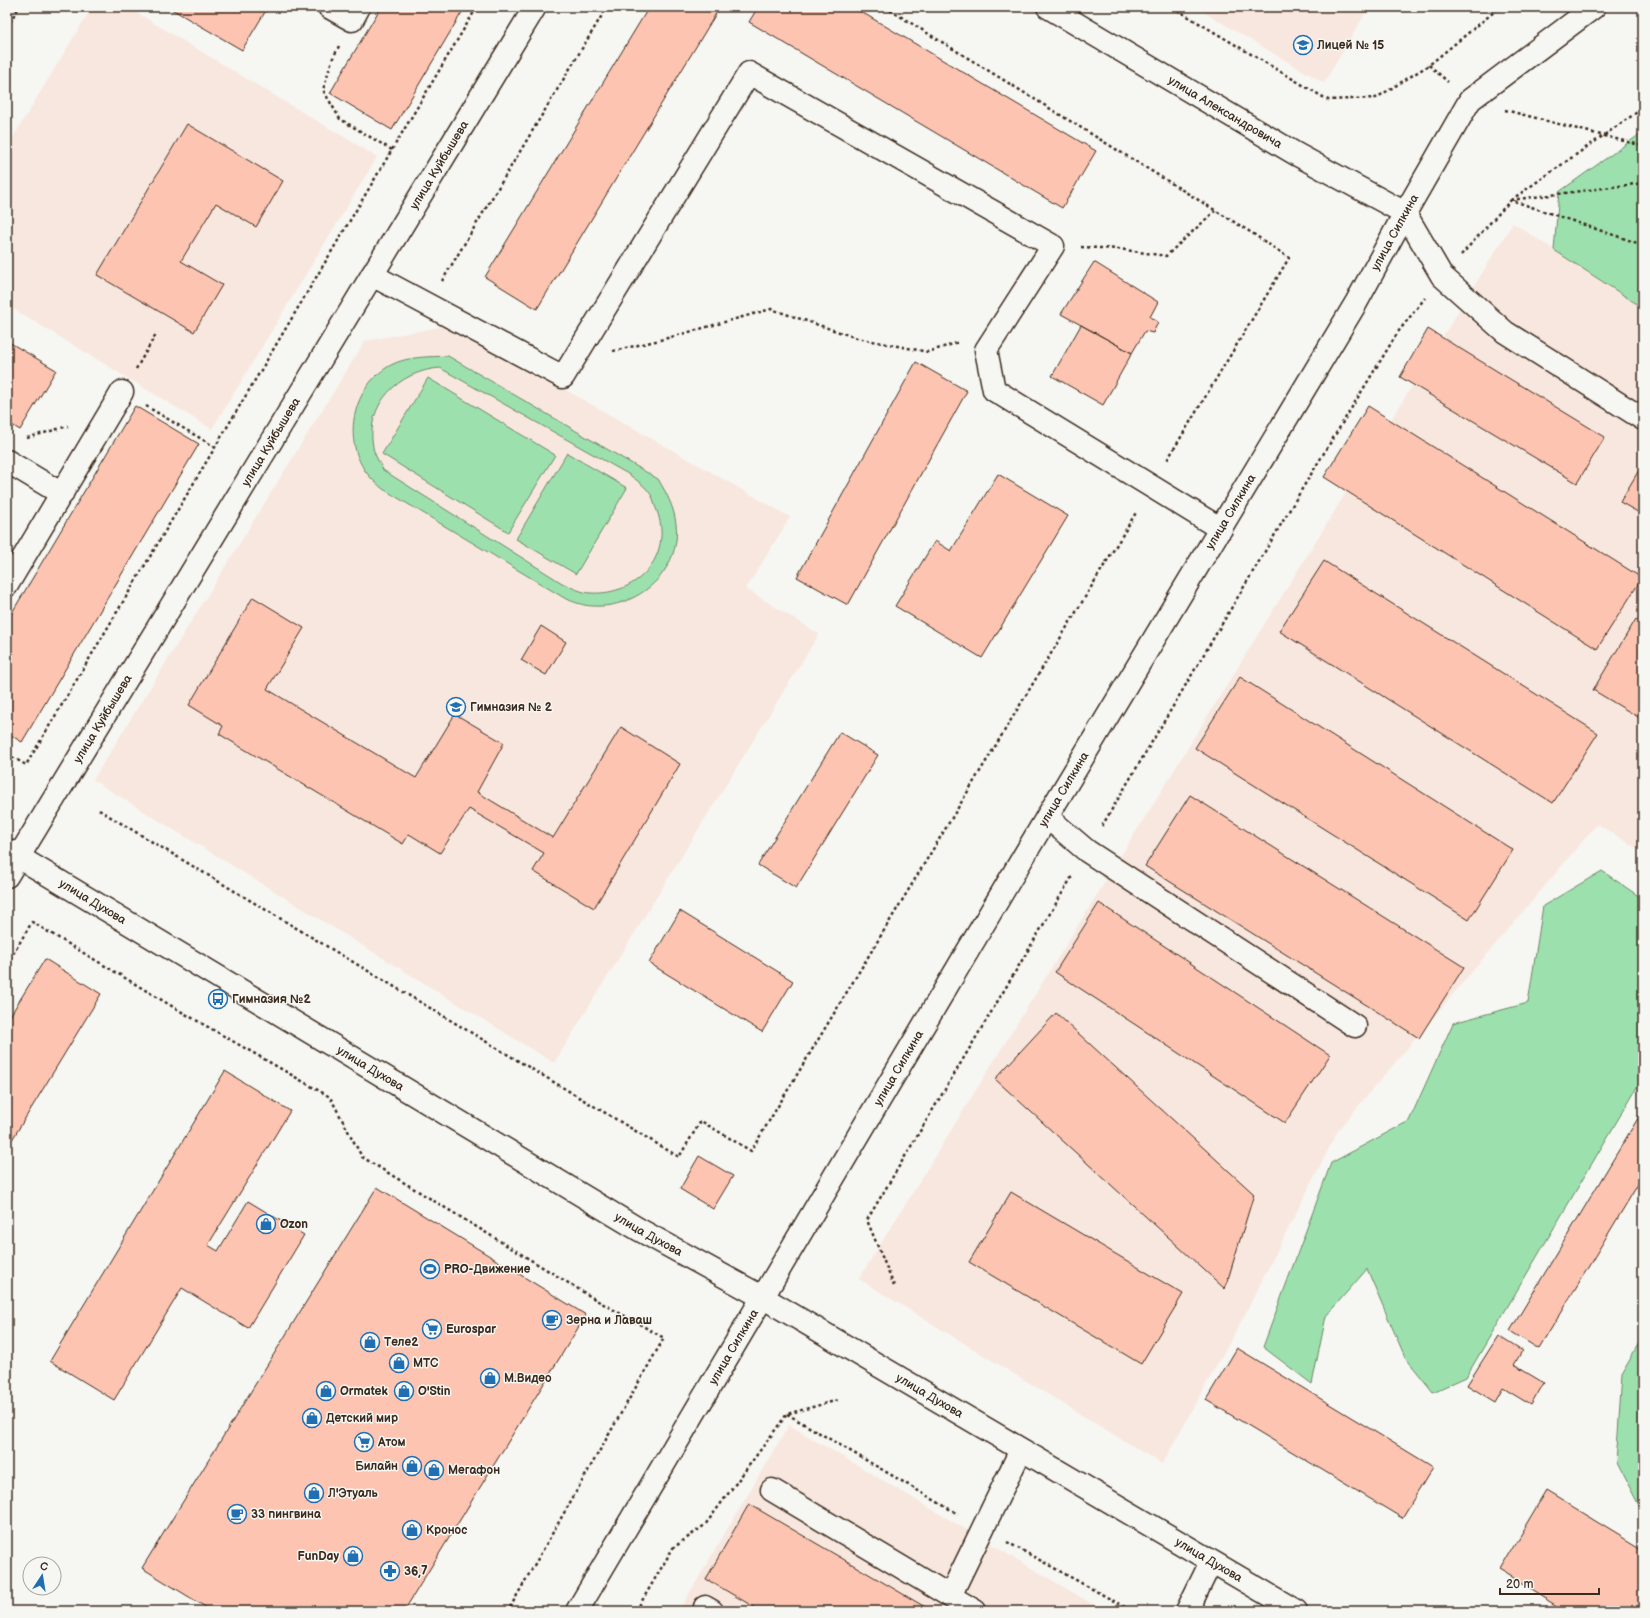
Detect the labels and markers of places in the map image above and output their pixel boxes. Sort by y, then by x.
school or university icon: Лицей № 15 [1292,34,1314,56]
place label: Лицей № 15 [1316,38,1384,53]
school or university icon: Гимназия № 2 [445,696,467,718]
place label: Гимназия № 2 [470,700,553,715]
bus stop icon: Гимназия №2 [207,988,229,1010]
place label: Гимназия №2 [232,992,311,1007]
shop icon: Ozon [255,1213,277,1235]
place label: Ozon [280,1217,308,1232]
sports icon: PRO-Движение [419,1258,441,1280]
place label: PRO-Движение [444,1262,531,1277]
cafe icon: Зерна и Лаваш [541,1309,563,1331]
place label: Зерна и Лаваш [566,1313,652,1328]
supermarket icon: Eurospar [421,1318,443,1340]
place label: Eurospar [446,1322,496,1337]
shop icon: Теле2 [359,1331,381,1353]
place label: Теле2 [384,1335,419,1350]
shop icon: МТС [388,1352,410,1374]
place label: МТС [413,1356,439,1371]
shop icon: М.Видео [479,1367,501,1389]
place label: М.Видео [504,1371,552,1386]
shop icon: Ormatek [315,1380,337,1402]
shop icon: O'Stin [393,1380,415,1402]
place label: Ormatek [340,1384,388,1399]
place label: O'Stin [418,1384,451,1399]
shop icon: Детский мир [301,1407,323,1429]
place label: Детский мир [326,1411,398,1426]
supermarket icon: Атом [353,1431,375,1453]
place label: Атом [377,1435,406,1450]
shop icon: Билайн [401,1455,423,1477]
place label: Билайн [355,1459,398,1474]
shop icon: Мегафон [423,1459,445,1481]
place label: Мегафон [448,1463,500,1478]
shop icon: Л'Этуаль [303,1482,325,1504]
place label: Л'Этуаль [327,1486,379,1501]
cafe icon: 33 пингвина [226,1503,248,1525]
place label: 33 пингвина [251,1507,322,1522]
shop icon: Кронос [401,1519,423,1541]
place label: Кронос [426,1523,467,1538]
shop icon: FunDay [342,1545,364,1567]
place label: FunDay [298,1549,339,1564]
pharmacy icon: 36,7 [379,1560,401,1582]
place label: 36,7 [404,1564,428,1579]

